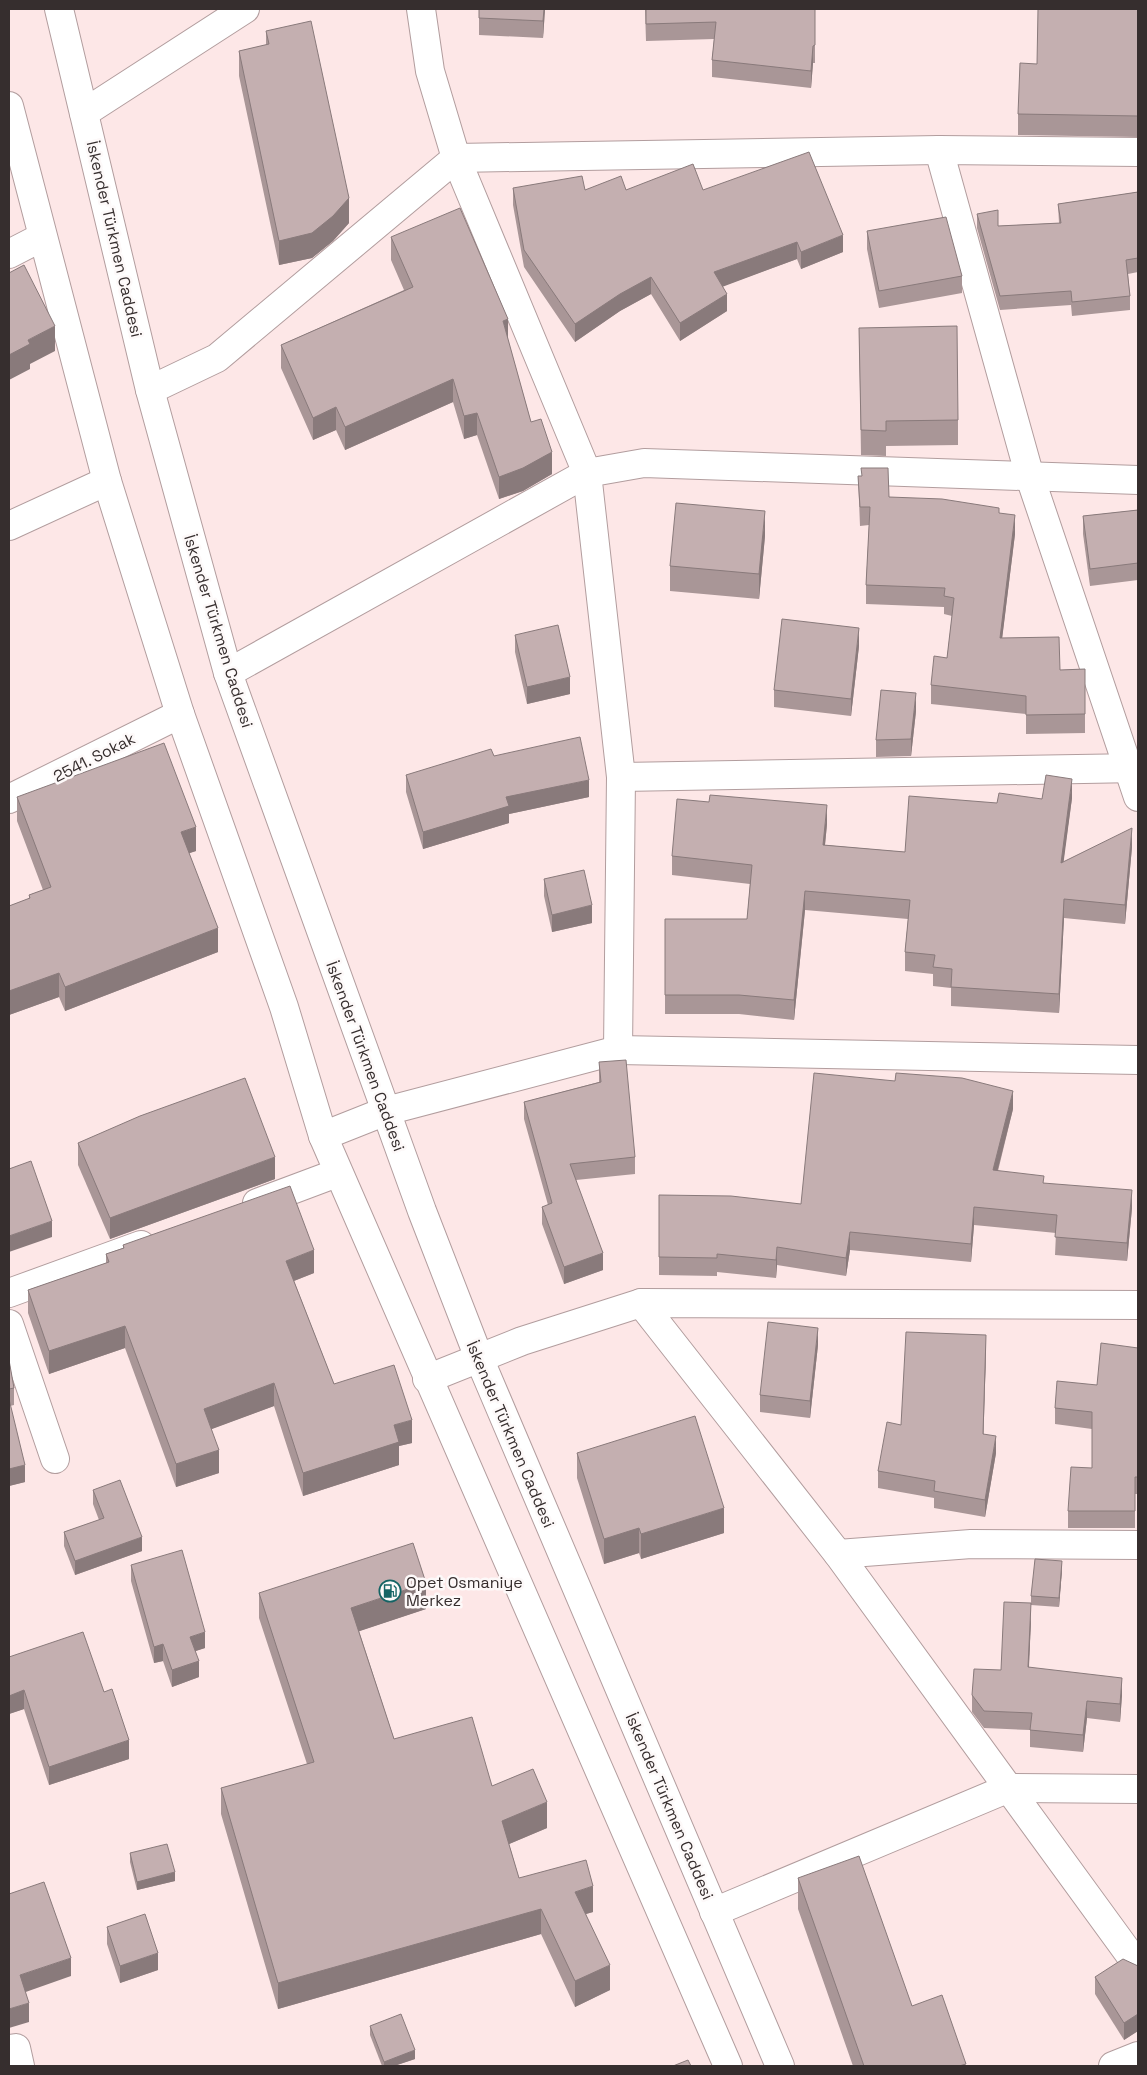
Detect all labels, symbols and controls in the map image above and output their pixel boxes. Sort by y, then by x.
street label: İskender Türkmen Caddesi [82,139,147,339]
street label: İskender Türkmen Caddesi [179,532,258,730]
street label: 2541. Sokak [50,728,139,787]
street label: İskender Türkmen Caddesi [321,958,410,1154]
street label: İskender Türkmen Caddesi [462,1338,559,1531]
place label: Opet Osmaniye Merkez [406,1572,523,1611]
fuel station icon: Opet Osmaniye Merkez [378,1579,402,1603]
street label: İskender Türkmen Caddesi [621,1710,718,1903]

